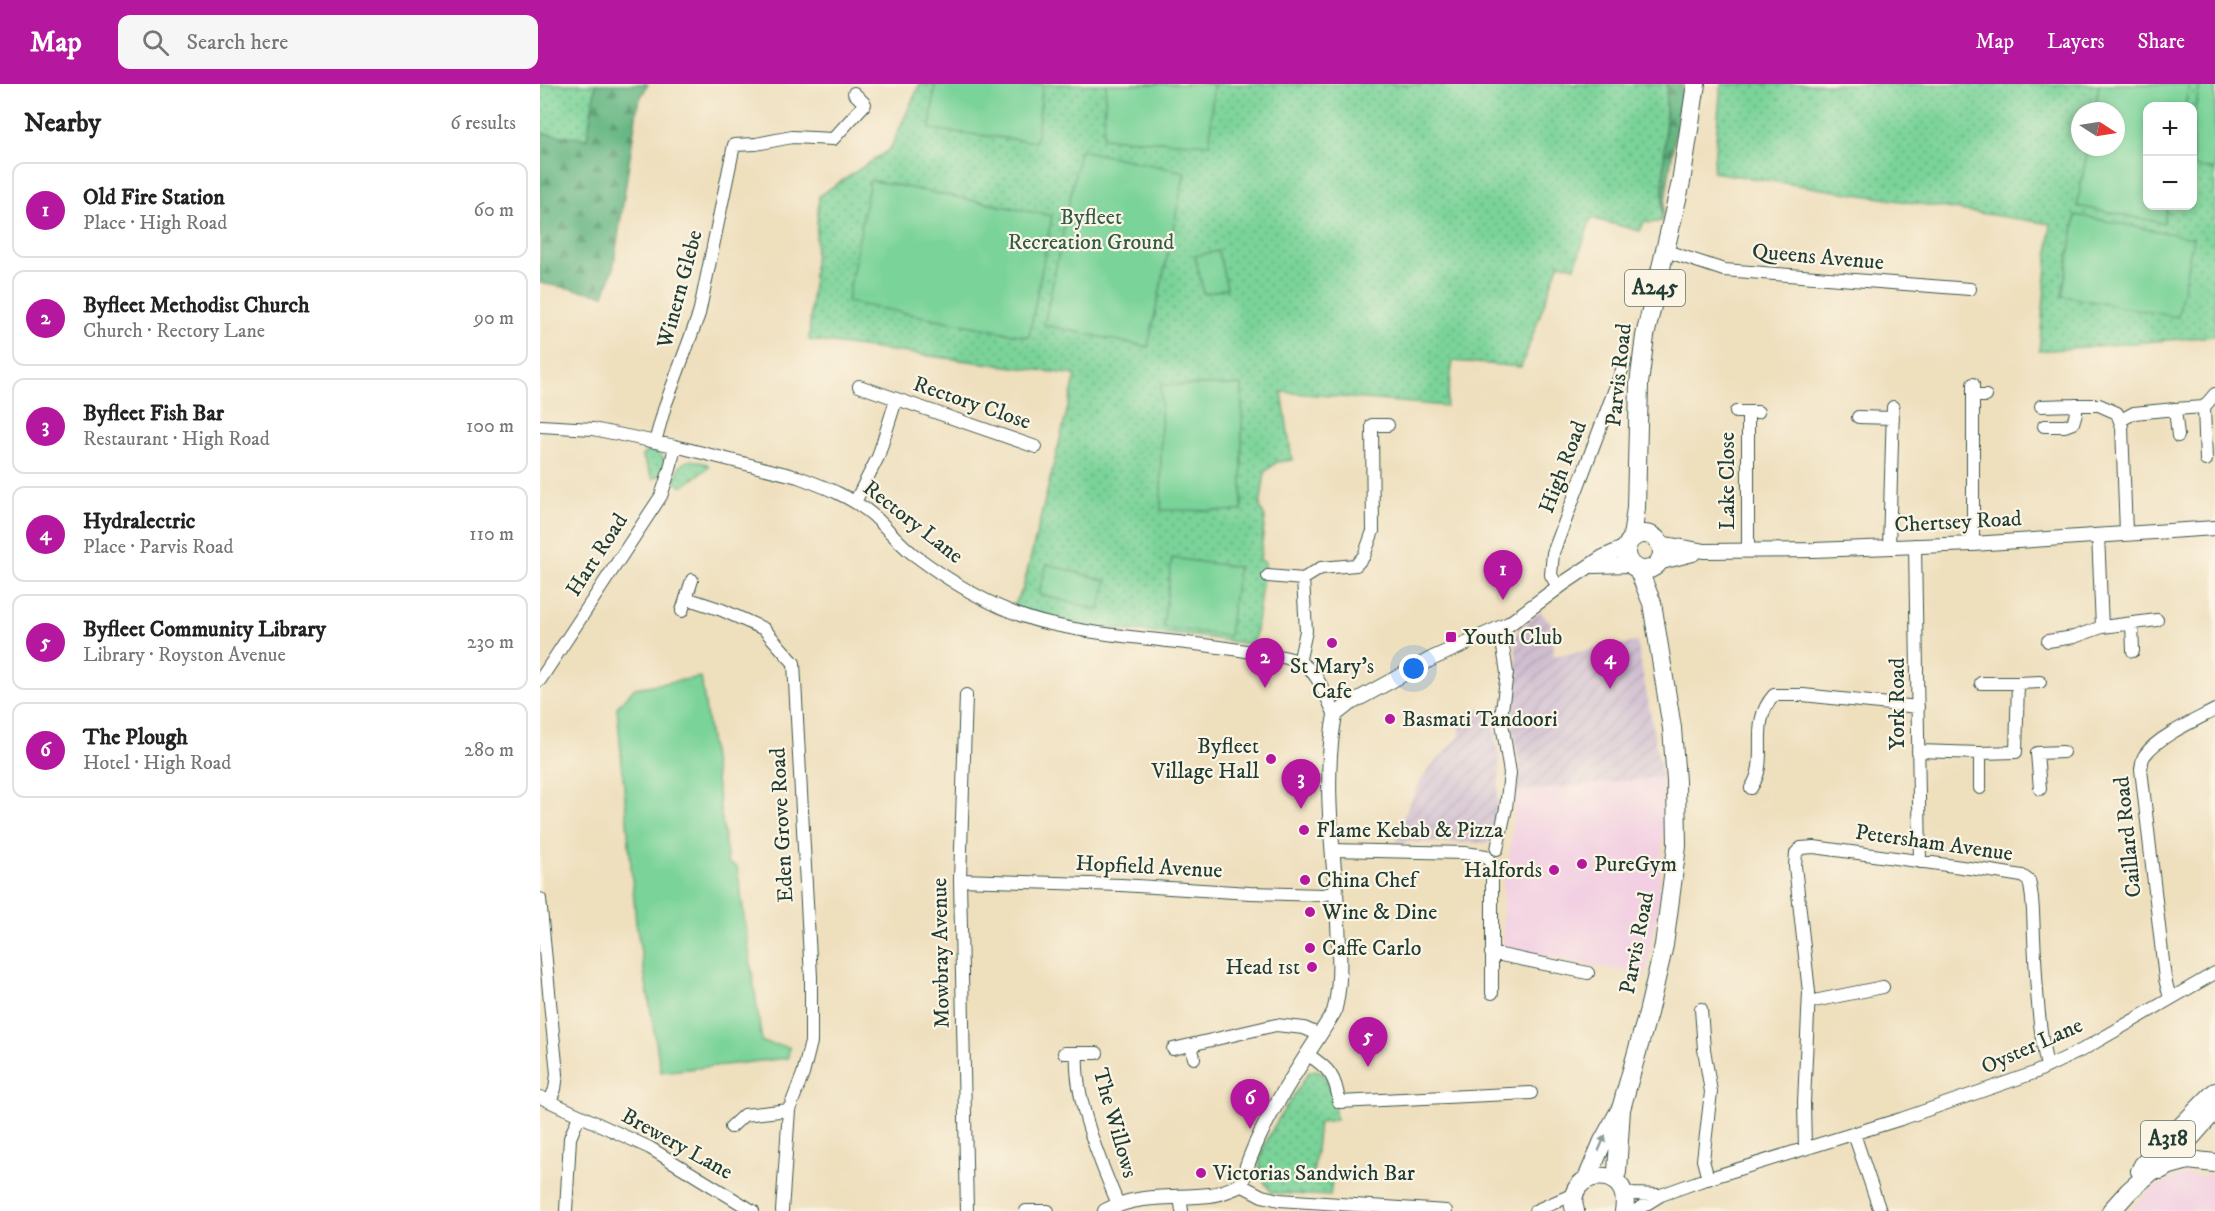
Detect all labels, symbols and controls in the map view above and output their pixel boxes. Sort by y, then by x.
search box [118,15,538,69]
text: Map [30,25,82,60]
icon: search [139,26,172,59]
text: Search here [187,29,288,56]
text: Map [1975,29,2014,55]
text: Layers [2047,29,2105,55]
text: Share [2138,29,2185,55]
north arrow [2071,102,2125,156]
map controls [2143,102,2197,210]
button: + [2143,102,2197,156]
text: Nearby [24,107,101,140]
text: 6 results [450,111,516,136]
button: − [2143,156,2197,210]
text: Old Fire Station [83,184,225,211]
text: 1 [42,198,49,223]
text: 60 m [474,198,514,223]
park label: Byfleet Recreation Ground [1008,204,1174,256]
text: Place · High Road [83,211,227,236]
street label: Winern Glebe [651,227,709,352]
street label: Queens Avenue [1751,238,1885,276]
road number: A245 [1625,270,1685,306]
text: Byfleet Methodist Church [83,292,309,319]
text: 2 [41,306,50,331]
text: 90 m [474,306,514,331]
text: Church · Rectory Lane [83,319,265,344]
street label: Parvis Road [1600,322,1638,428]
street label: Rectory Close [910,370,1034,436]
text: Byfleet Fish Bar [83,400,224,427]
text: 3 [42,414,49,439]
text: 100 m [466,414,514,439]
street label: High Road [1533,417,1593,517]
text: Restaurant · High Road [83,427,270,452]
street label: Lake Close [1714,432,1741,530]
street label: Rectory Lane [857,474,969,570]
street label: Chertsey Road [1894,505,2022,539]
text: Hydralectric [83,508,195,535]
street label: Hart Road [560,508,634,601]
text: 4 [40,522,51,547]
text: 110 m [469,522,514,547]
text: Place · Parvis Road [83,535,233,560]
pin: 1 [1484,550,1522,600]
text: Byfleet Community Library [83,616,326,643]
place label: Youth Club [1463,624,1562,651]
text: 5 [41,630,50,655]
text: 230 m [467,630,514,655]
marker: Youth Club [1444,630,1458,644]
marker: St Mary's Cafe [1325,636,1339,650]
pin: 2 [1246,638,1284,688]
pin: 4 [1590,640,1630,689]
text: Library · Royston Avenue [83,643,286,668]
place label: St Mary's Cafe [1290,653,1374,705]
your location [1399,654,1428,683]
street label: York Road [1884,658,1911,750]
place label: Basmati Tandoori [1402,706,1558,733]
marker: Basmati Tandoori [1383,712,1397,726]
text: The Plough [83,724,188,751]
place label: Byfleet Village Hall [1150,733,1259,785]
text: 6 [40,738,51,763]
text: 280 m [464,738,514,763]
street label: Eden Grove Road [764,747,800,903]
text: Hotel · High Road [83,751,231,776]
marker: Byfleet Village Hall [1264,752,1278,766]
pin: 3 [1282,760,1320,809]
street label: Caillard Road [2108,775,2148,899]
place label: Flame Kebab & Pizza [1316,817,1504,844]
street label: Petersham Avenue [1853,819,2015,867]
marker: Flame Kebab & Pizza [1297,823,1311,837]
street label: Hopfield Avenue [1075,850,1223,884]
place label: PureGym [1594,851,1677,878]
place label: Halfords [1464,857,1542,884]
marker: PureGym [1575,857,1589,871]
marker: Halfords [1547,863,1561,877]
place label: China Chef [1317,867,1421,894]
marker: China Chef [1298,873,1312,887]
street label: Mowbray Avenue [926,877,956,1029]
street label: Parvis Road [1614,890,1660,996]
place label: Wine & Dine [1321,899,1437,926]
marker: Wine & Dine [1303,905,1317,919]
place label: Caffe Carlo [1322,935,1421,962]
marker: Caffe Carlo [1303,941,1317,955]
place label: Head 1st [1225,954,1300,981]
marker: Head 1st [1305,960,1319,974]
street label: Oyster Lane [1977,1012,2087,1080]
pin: 5 [1348,1018,1388,1067]
street label: The Willows [1086,1065,1144,1181]
pin: 6 [1230,1080,1270,1129]
street label: Brewery Lane [617,1102,737,1186]
road number: A318 [2141,1121,2195,1157]
one-way arrow [1597,1134,1607,1152]
place label: Victorias Sandwich Bar [1212,1160,1416,1187]
marker: Victorias Sandwich Bar [1194,1166,1208,1180]

